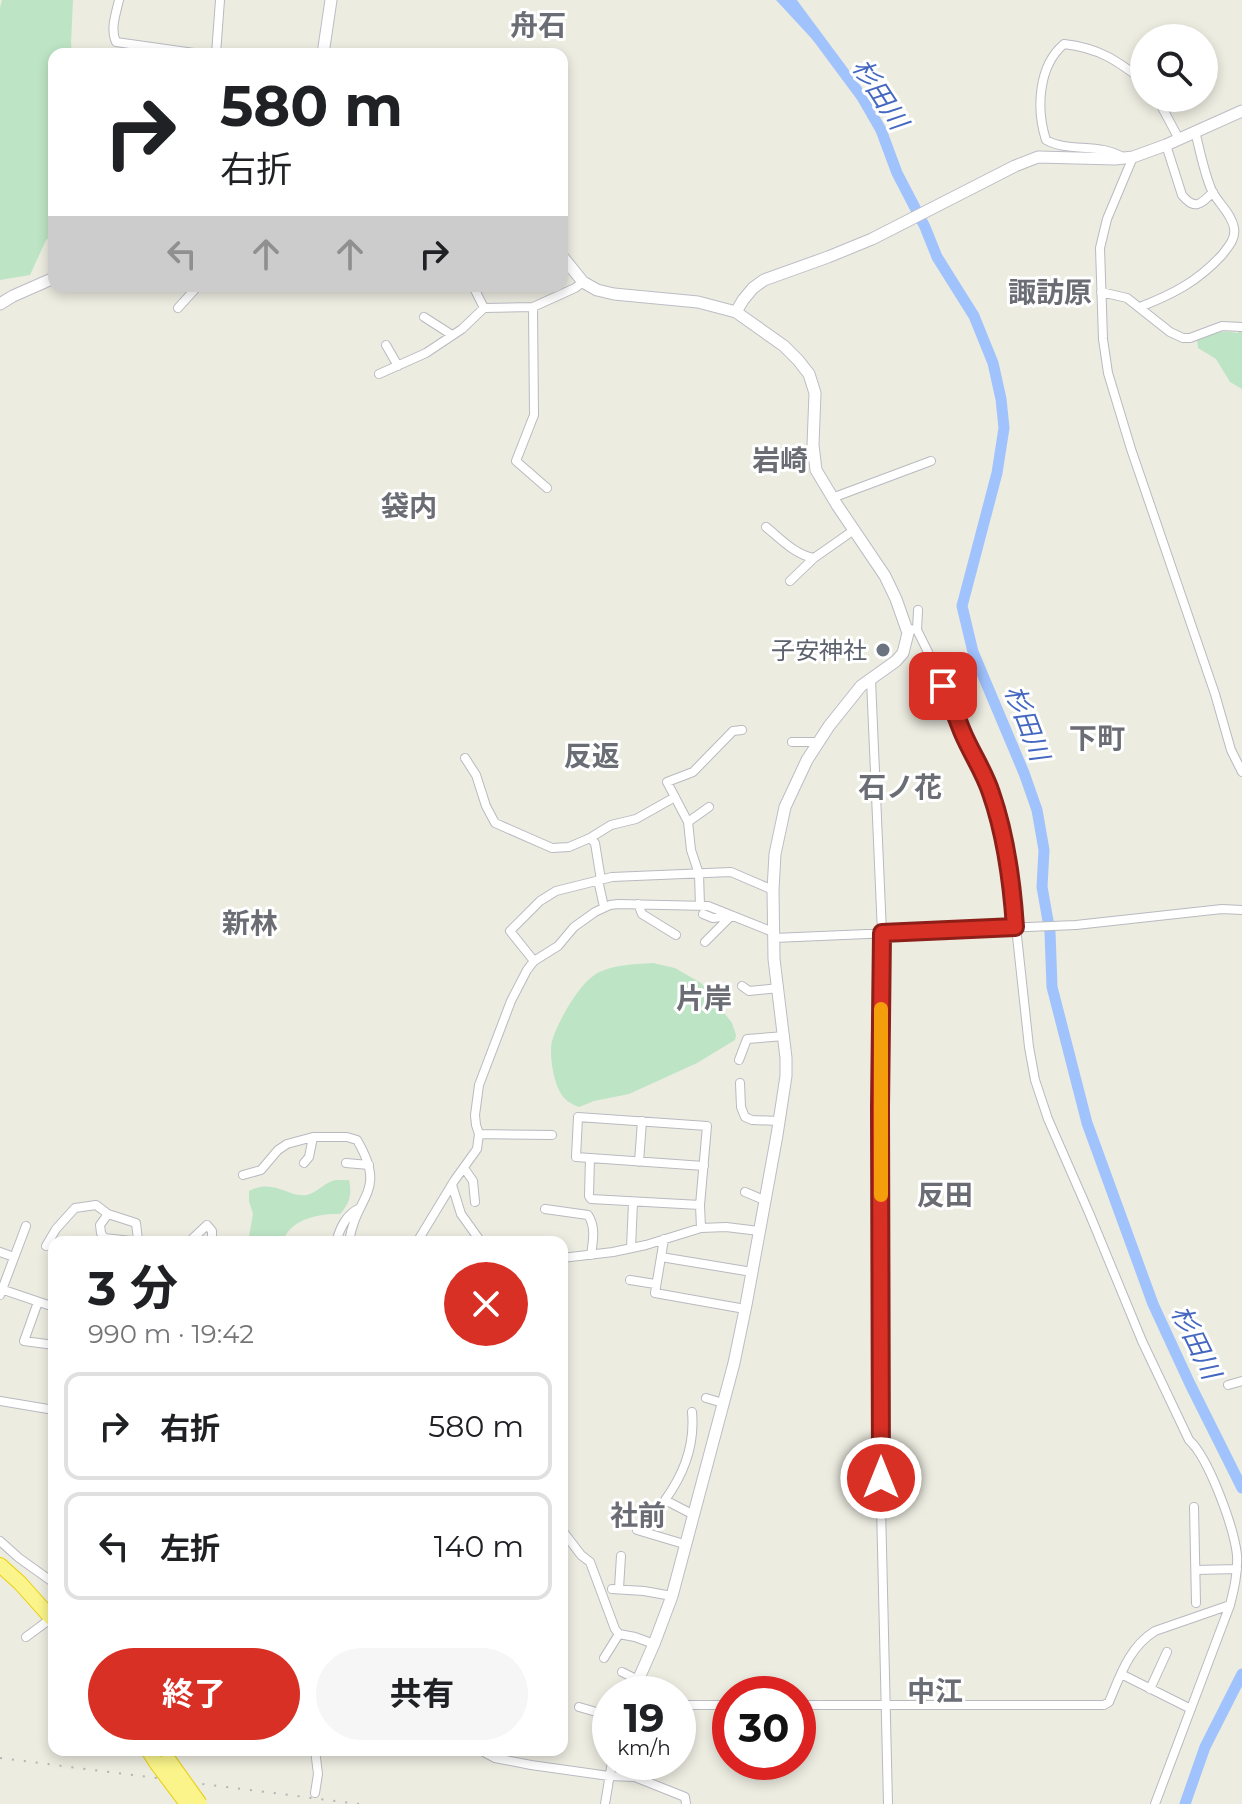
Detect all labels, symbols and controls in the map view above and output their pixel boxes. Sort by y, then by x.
district label: 舟石 [510,8,566,42]
map controls [1130,24,1218,112]
button: search [1130,24,1218,112]
water label: 杉田川 [845,53,916,138]
text: 580 m [220,72,403,140]
icon: right [88,80,192,184]
text: 右折 [220,147,292,191]
icon: left [160,232,204,276]
icon: ahead [244,232,288,276]
icon: ahead [328,232,372,276]
icon: right [412,232,456,276]
district label: 諏訪原 [1008,275,1092,309]
district label: 岩崎 [752,443,808,477]
district label: 袋内 [381,489,437,523]
place label: 子安神社 [771,636,867,665]
marker: 子安神社 [874,641,892,659]
pin [909,652,977,720]
icon: arrive [921,664,965,708]
water label: 杉田川 [998,681,1057,768]
district label: 下町 [1069,721,1125,755]
district label: 反返 [564,739,620,773]
district label: 石ノ花 [858,770,942,804]
district label: 新林 [222,906,278,940]
district label: 片岸 [676,981,732,1015]
district label: 反田 [917,1178,973,1212]
text: 3 分 [88,1259,178,1317]
button: close [444,1262,528,1346]
water label: 杉田川 [1165,1300,1229,1387]
text: 990 m · 19:42 [88,1318,254,1350]
icon: right [92,1404,136,1448]
text: 580 m [428,1408,524,1445]
text: 右折 [160,1410,220,1447]
position arrow [839,1436,923,1520]
district label: 社前 [610,1498,666,1532]
icon: left [92,1524,136,1568]
text: 140 m [434,1528,524,1565]
text: 左折 [160,1530,220,1567]
button: 終了 [88,1648,300,1740]
button: 共有 [316,1648,528,1740]
district label: 中江 [907,1674,963,1708]
speed limit sign: 30 [712,1676,816,1780]
text: 19 [623,1693,665,1742]
text: km/h [617,1736,671,1760]

